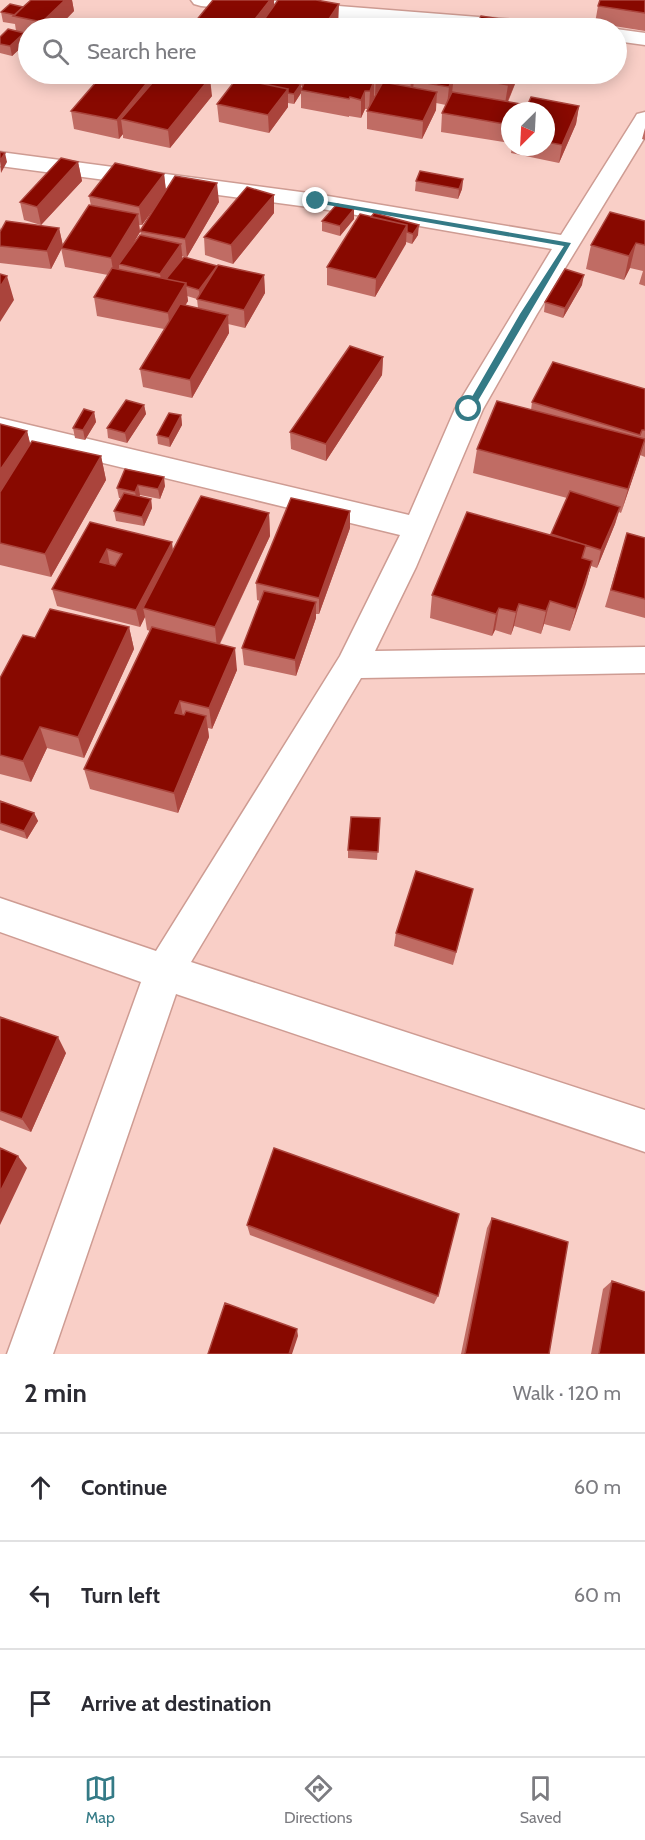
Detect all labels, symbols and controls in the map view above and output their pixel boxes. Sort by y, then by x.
search box [18,18,627,84]
icon: search [39,35,72,68]
text: Search here [87,38,196,65]
north arrow [501,102,555,156]
route end [302,187,328,213]
route start [455,395,481,421]
text: 2 min [24,1377,87,1409]
text: Walk · 120 m [513,1381,621,1405]
icon: ahead [24,1471,57,1504]
text: Continue [81,1474,167,1501]
text: 60 m [574,1475,621,1499]
icon: left [24,1579,57,1612]
text: Turn left [81,1582,160,1609]
text: 60 m [574,1583,621,1607]
icon: arrive [24,1687,57,1720]
text: Arrive at destination [81,1690,271,1717]
tab: Map [84,1772,117,1827]
tab: Directions [284,1772,352,1827]
tab: Saved [520,1772,561,1827]

